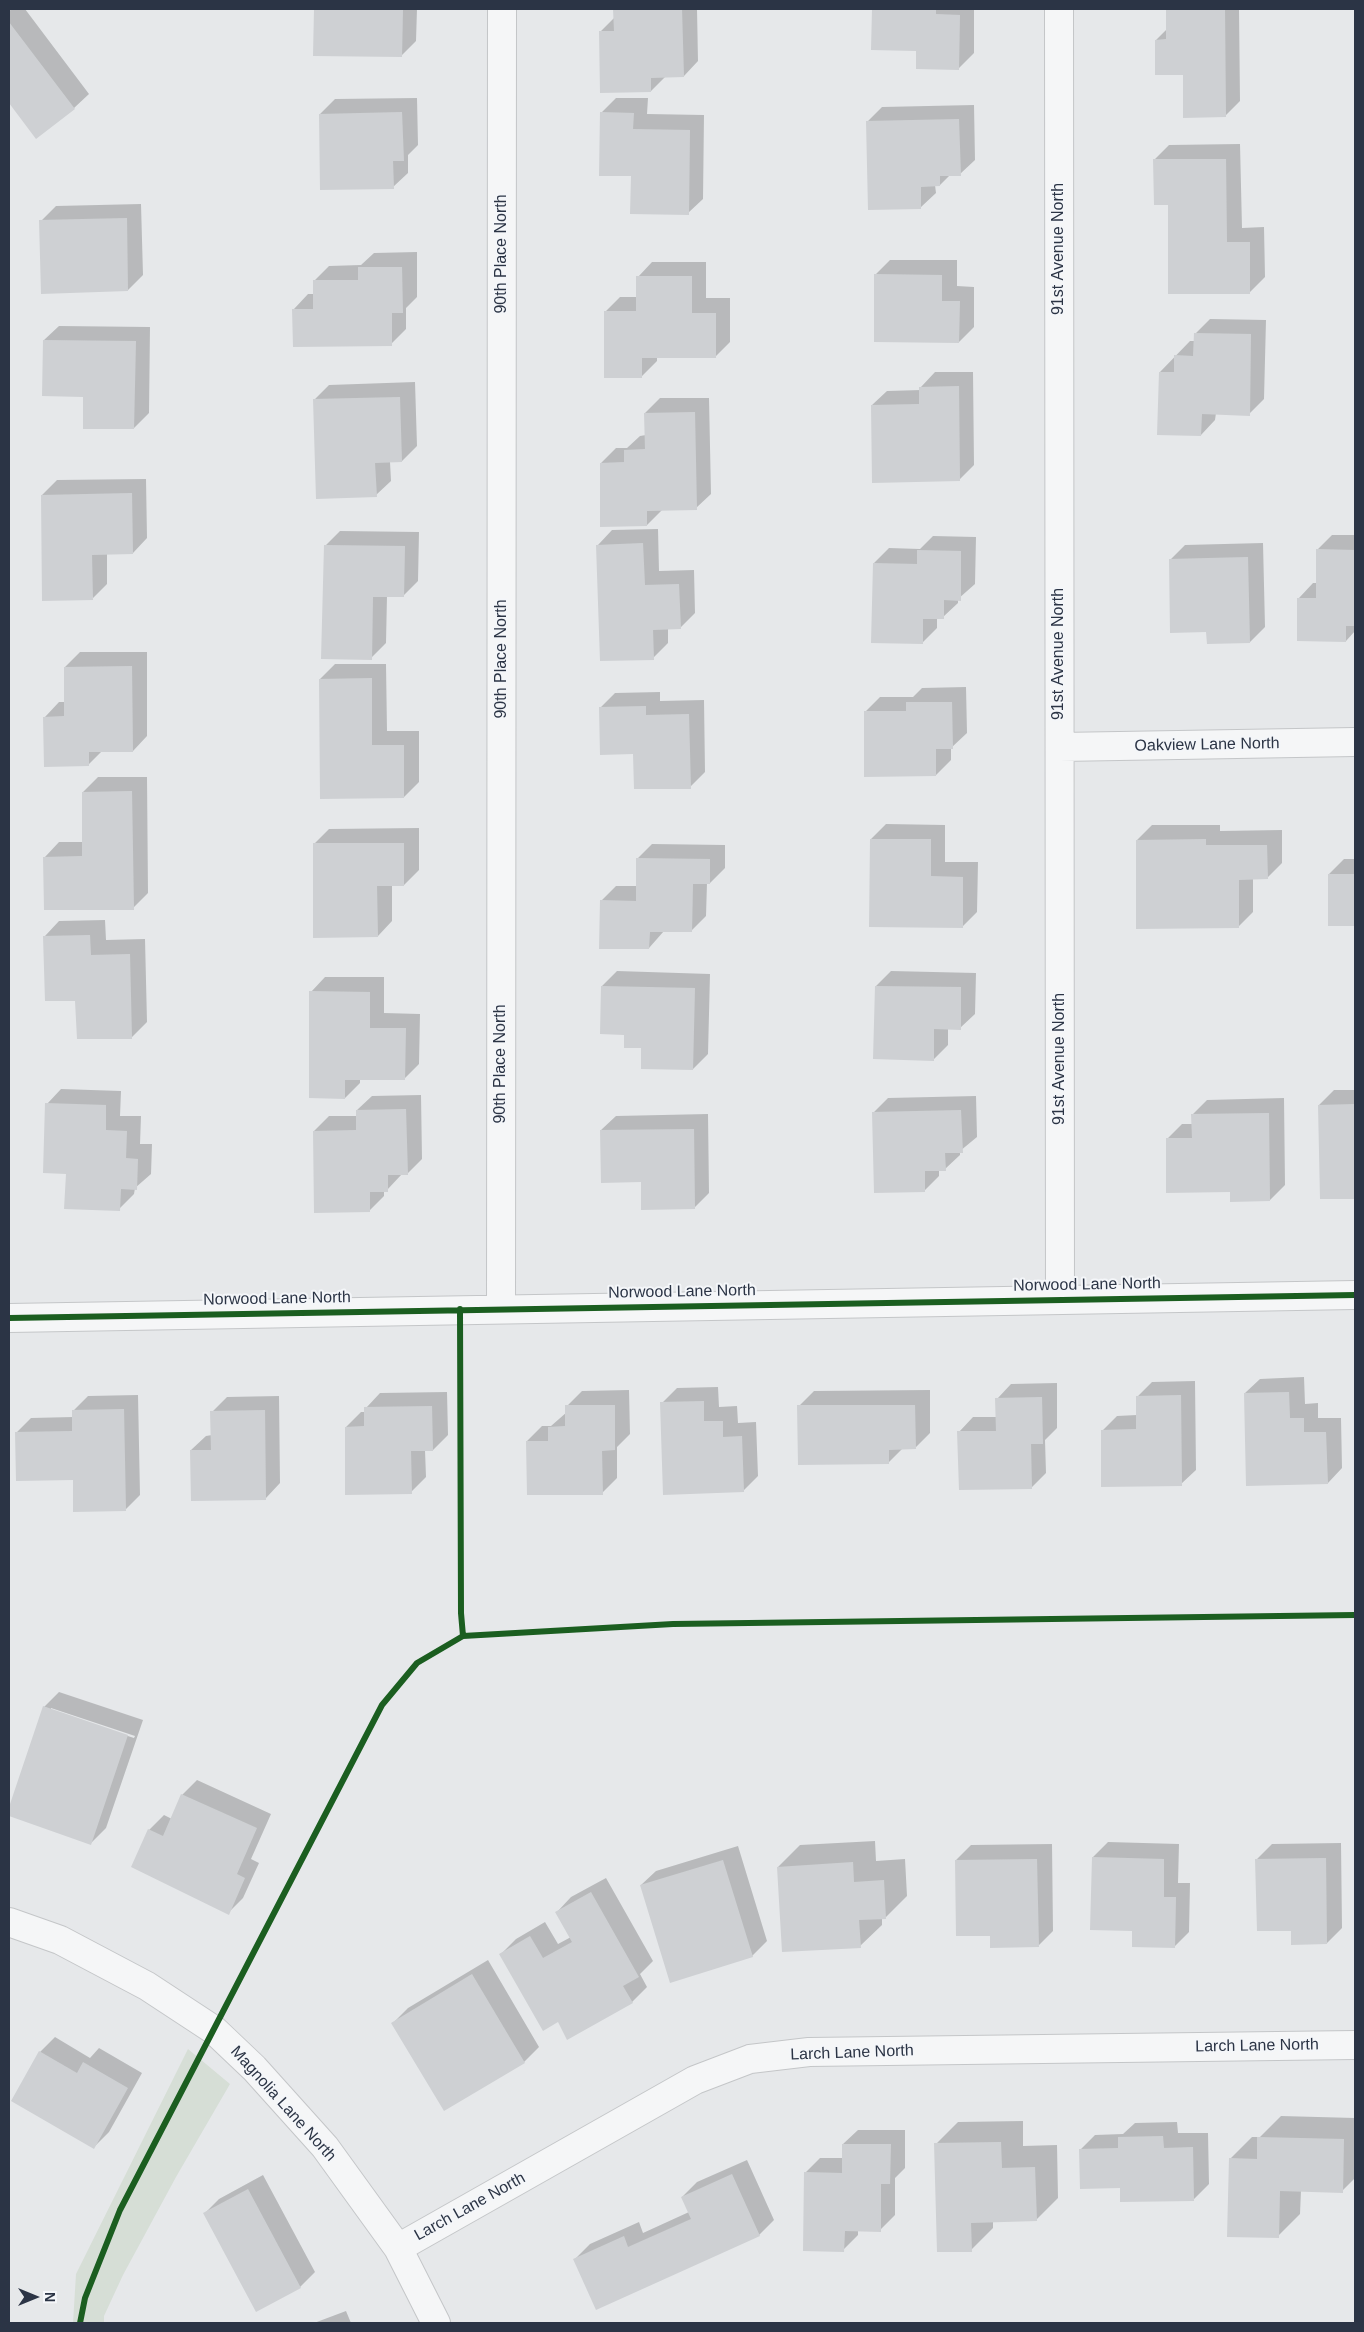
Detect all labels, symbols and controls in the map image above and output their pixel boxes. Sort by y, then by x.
street label: 91st Avenue North [1049,183,1069,315]
street label: 90th Place North [492,194,512,314]
street label: 91st Avenue North [1049,588,1069,720]
street label: 90th Place North [492,599,512,719]
street label: Oakview Lane North [1134,734,1280,756]
street label: 91st Avenue North [1050,993,1070,1125]
street label: 90th Place North [491,1004,511,1124]
street label: Norwood Lane North [1013,1274,1161,1296]
street label: Norwood Lane North [608,1281,756,1303]
street label: Norwood Lane North [203,1288,351,1310]
street label: Larch Lane North [1195,2035,1319,2057]
street label: Larch Lane North [790,2041,914,2065]
street label: Magnolia Lane North [226,2042,340,2166]
street label: Larch Lane North [411,2169,529,2245]
north arrow [10,2272,60,2322]
text: N [42,2292,58,2302]

